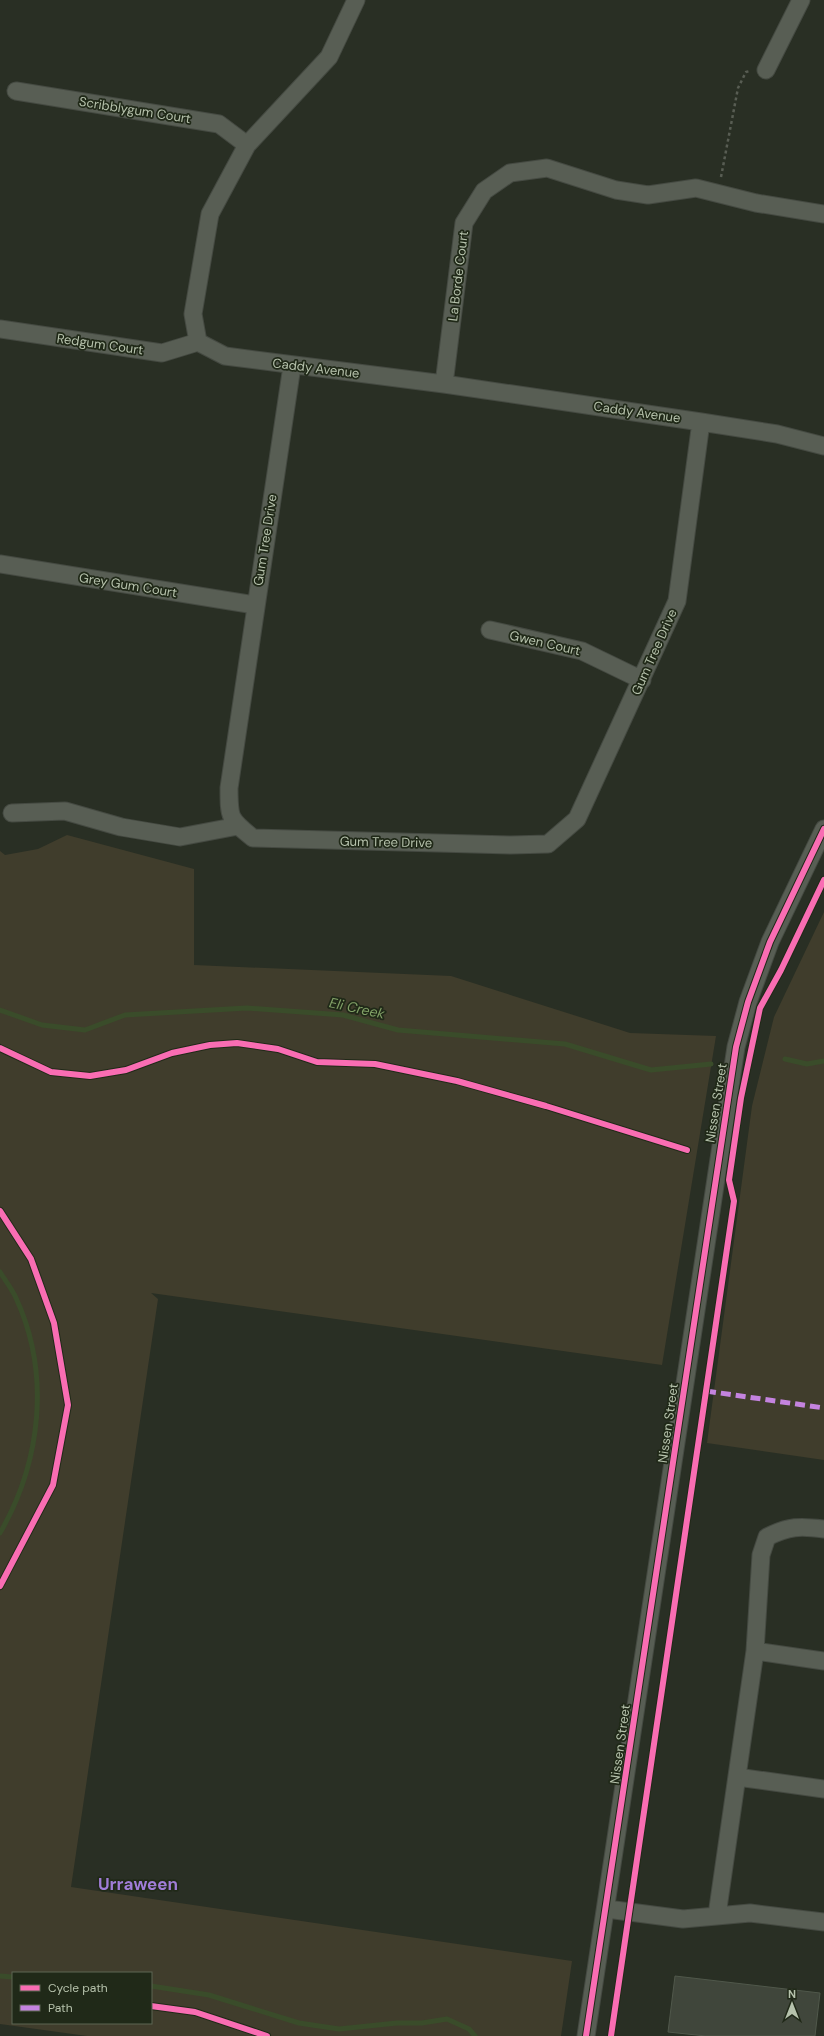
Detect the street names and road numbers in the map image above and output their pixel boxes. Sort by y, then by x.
street label: Scribblygum Court [78,93,192,127]
street label: La Borde Court [444,230,472,322]
street label: Redgum Court [56,330,144,358]
street label: Caddy Avenue [272,354,360,382]
street label: Caddy Avenue [592,397,682,427]
street label: Gum Tree Drive [249,493,281,587]
street label: Grey Gum Court [78,569,178,601]
street label: Gum Tree Drive [627,606,681,698]
street label: Gwen Court [508,627,582,659]
street label: Gum Tree Drive [340,833,432,851]
street label: Nissen Street [701,1062,731,1144]
street label: Nissen Street [654,1382,682,1464]
street label: Nissen Street [606,1703,634,1785]

